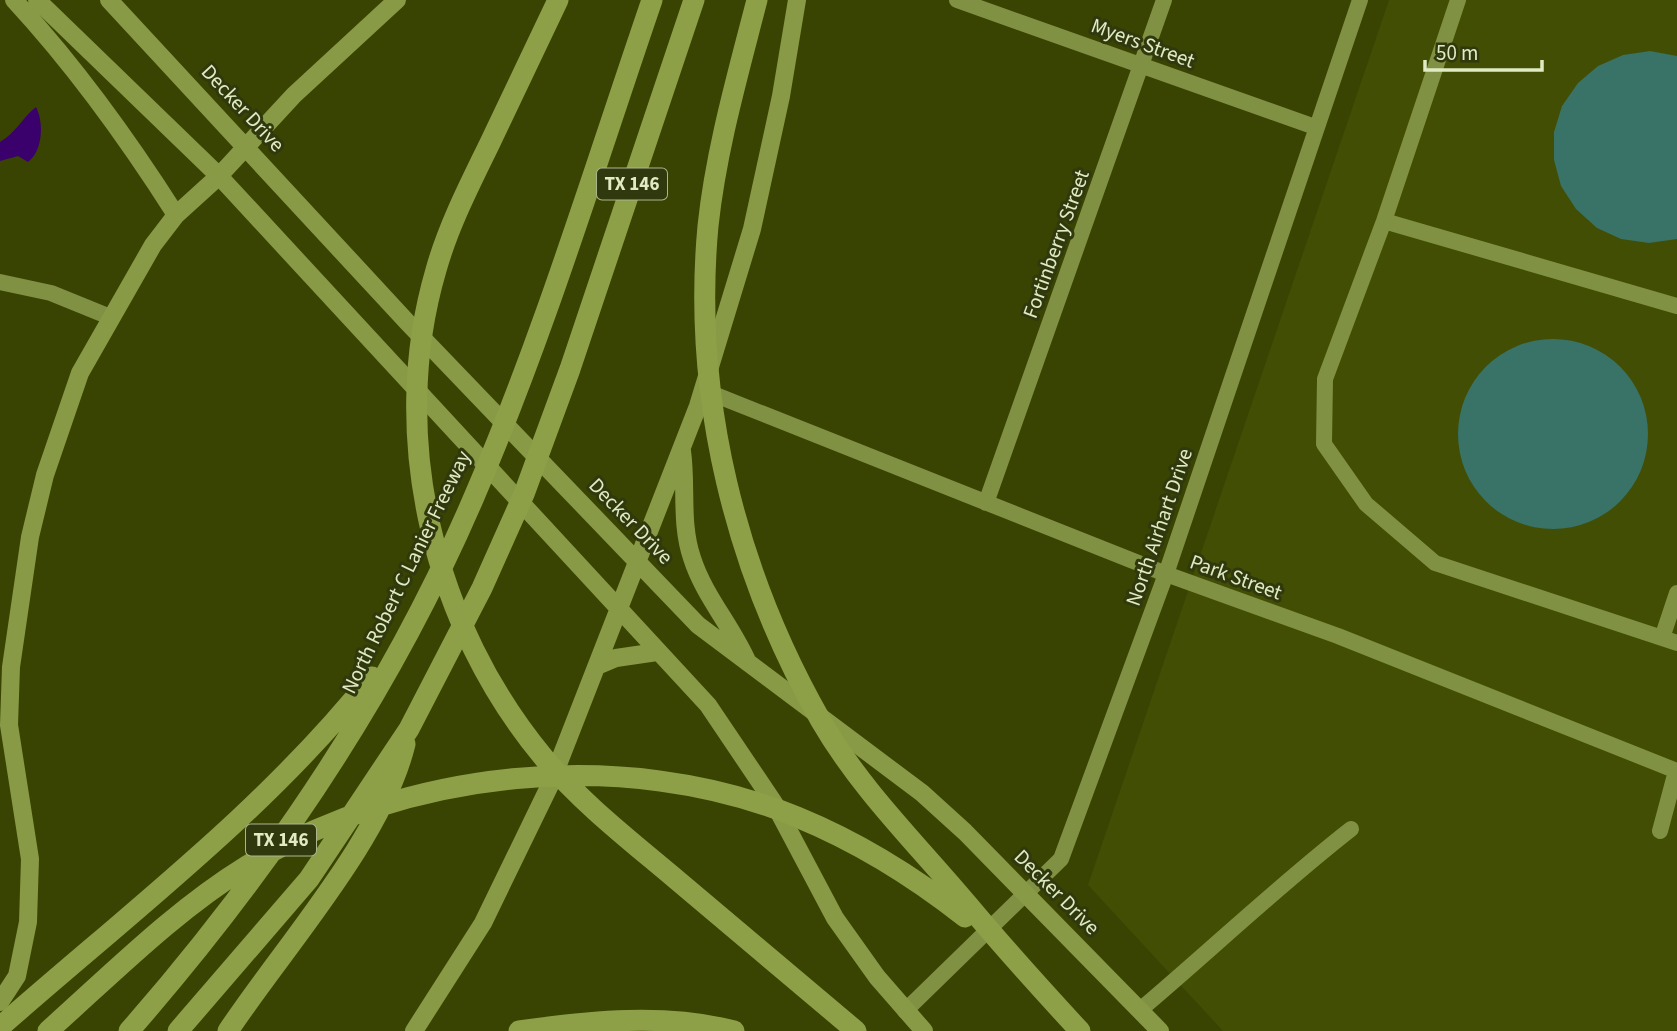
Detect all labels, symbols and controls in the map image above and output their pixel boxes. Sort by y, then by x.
street label: Myers Street [1087,10,1199,76]
scale bar [1425,28,1542,72]
text: 50 m [1436,38,1478,68]
street label: Decker Drive [194,57,292,159]
street label: Fortinberry Street [1015,165,1097,323]
road number: TX 146 [597,168,667,200]
street label: North Airhart Drive [1118,444,1200,610]
street label: North Robert C Lanier Freeway [334,445,478,699]
street label: Decker Drive [582,471,680,571]
street label: Park Street [1186,546,1286,608]
road number: TX 146 [246,824,316,856]
street label: Decker Drive [1007,842,1107,942]

